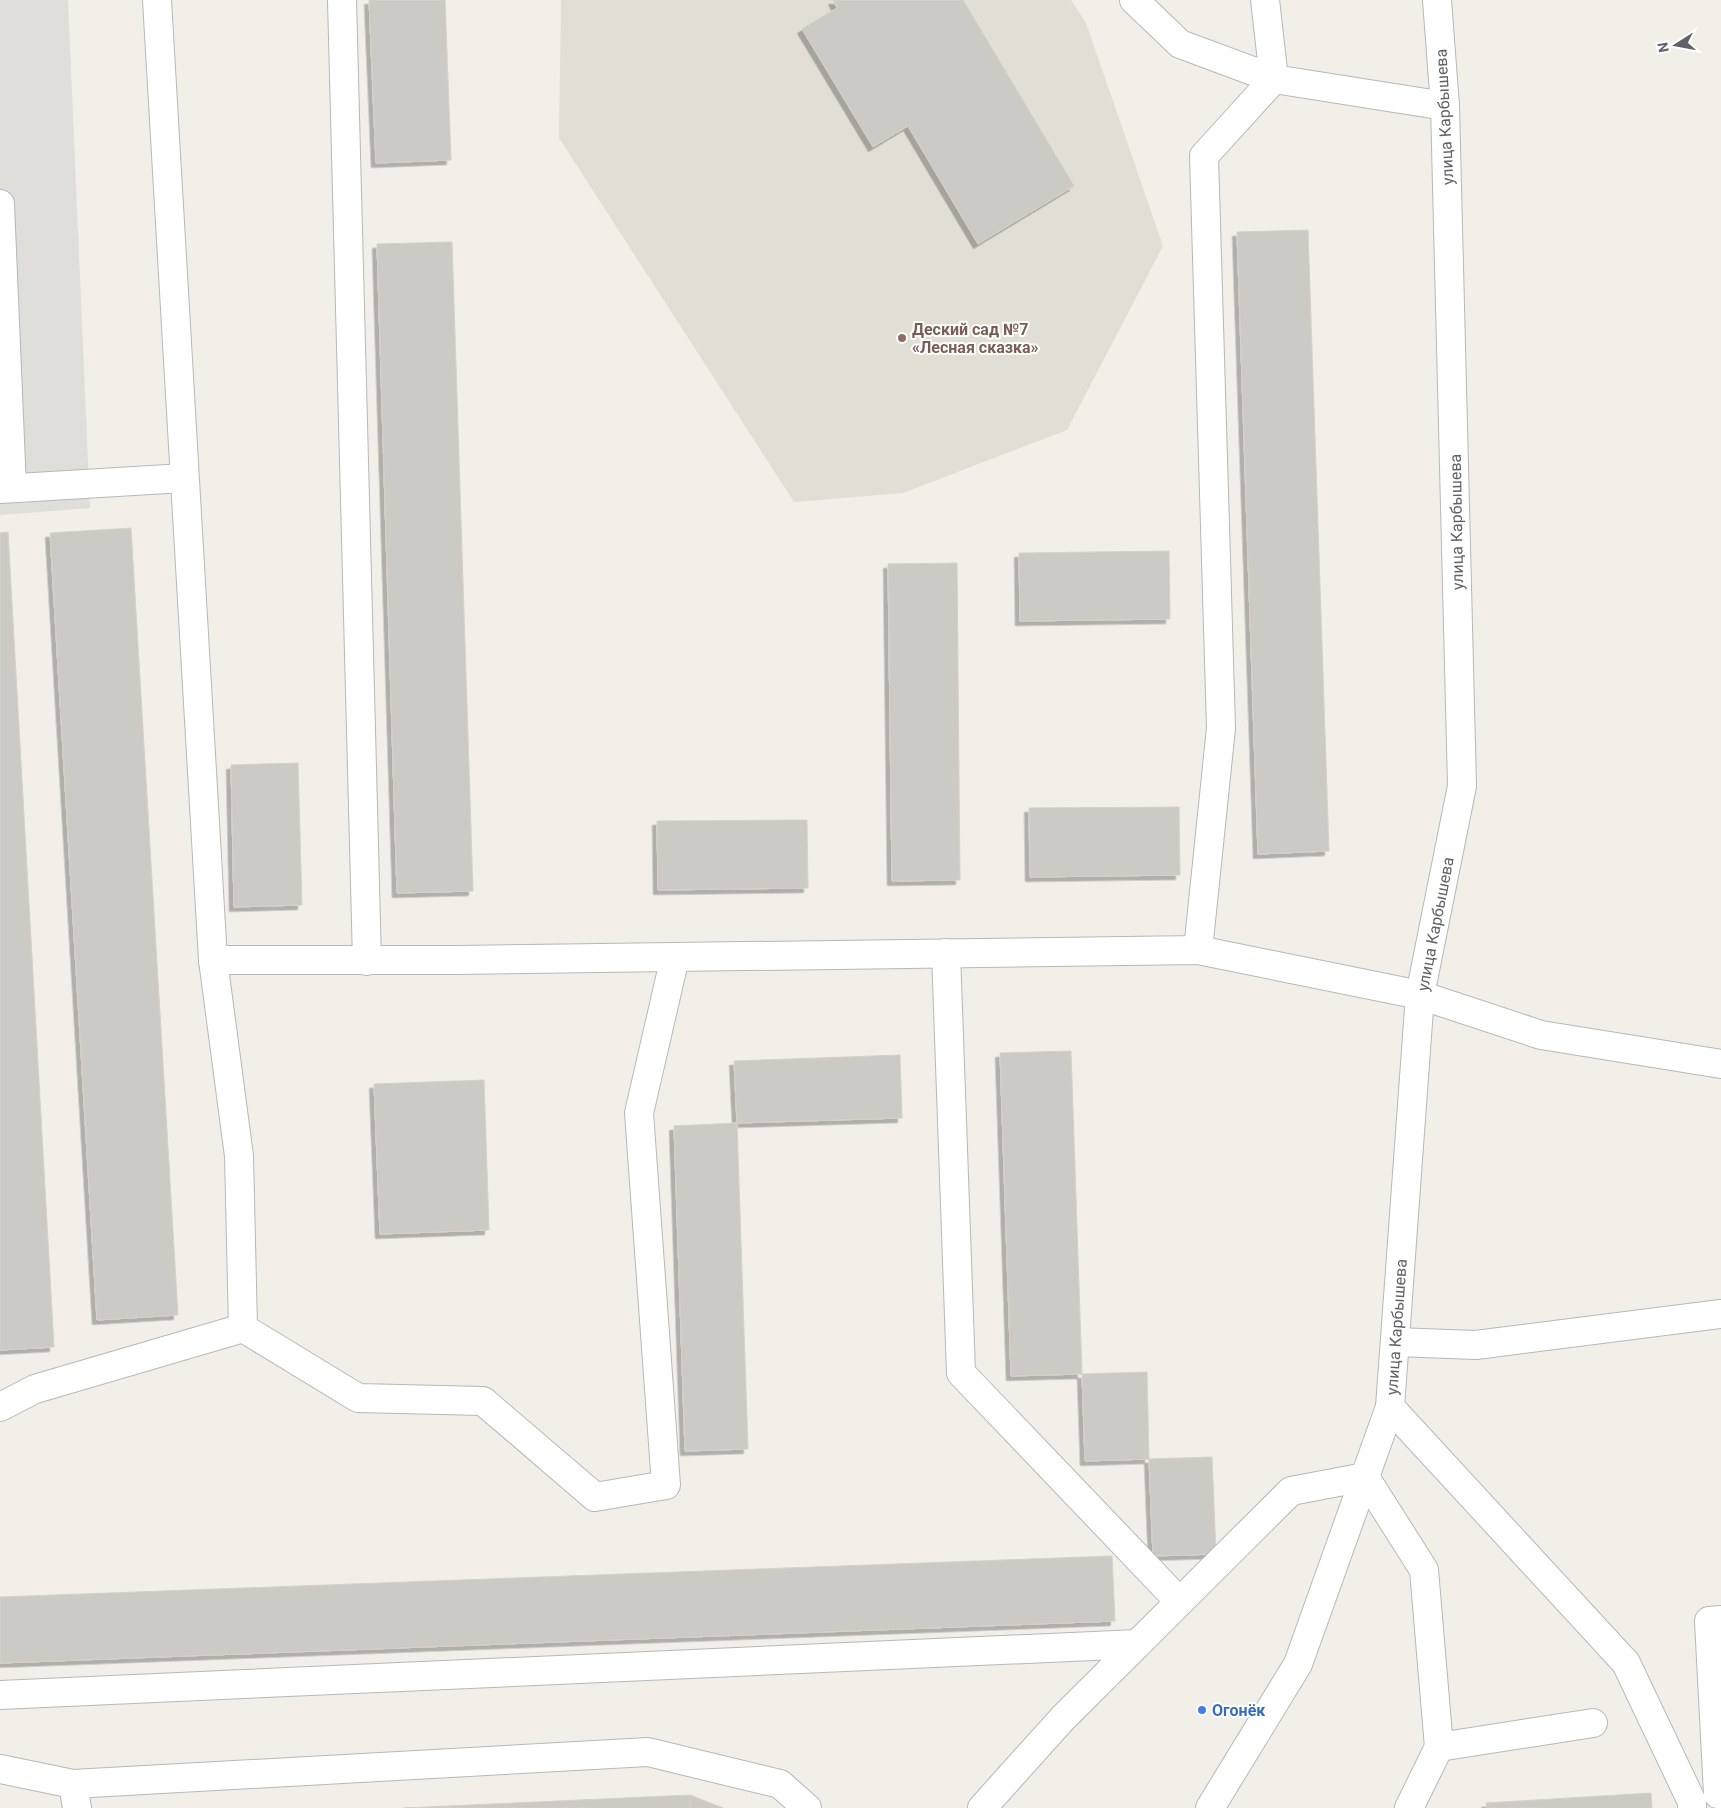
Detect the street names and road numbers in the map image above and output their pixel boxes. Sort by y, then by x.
street label: улица Карбышева [1431,48,1458,186]
street label: улица Карбышева [1446,454,1467,590]
street label: улица Карбышева [1413,855,1458,993]
street label: улица Карбышева [1382,1258,1411,1396]

